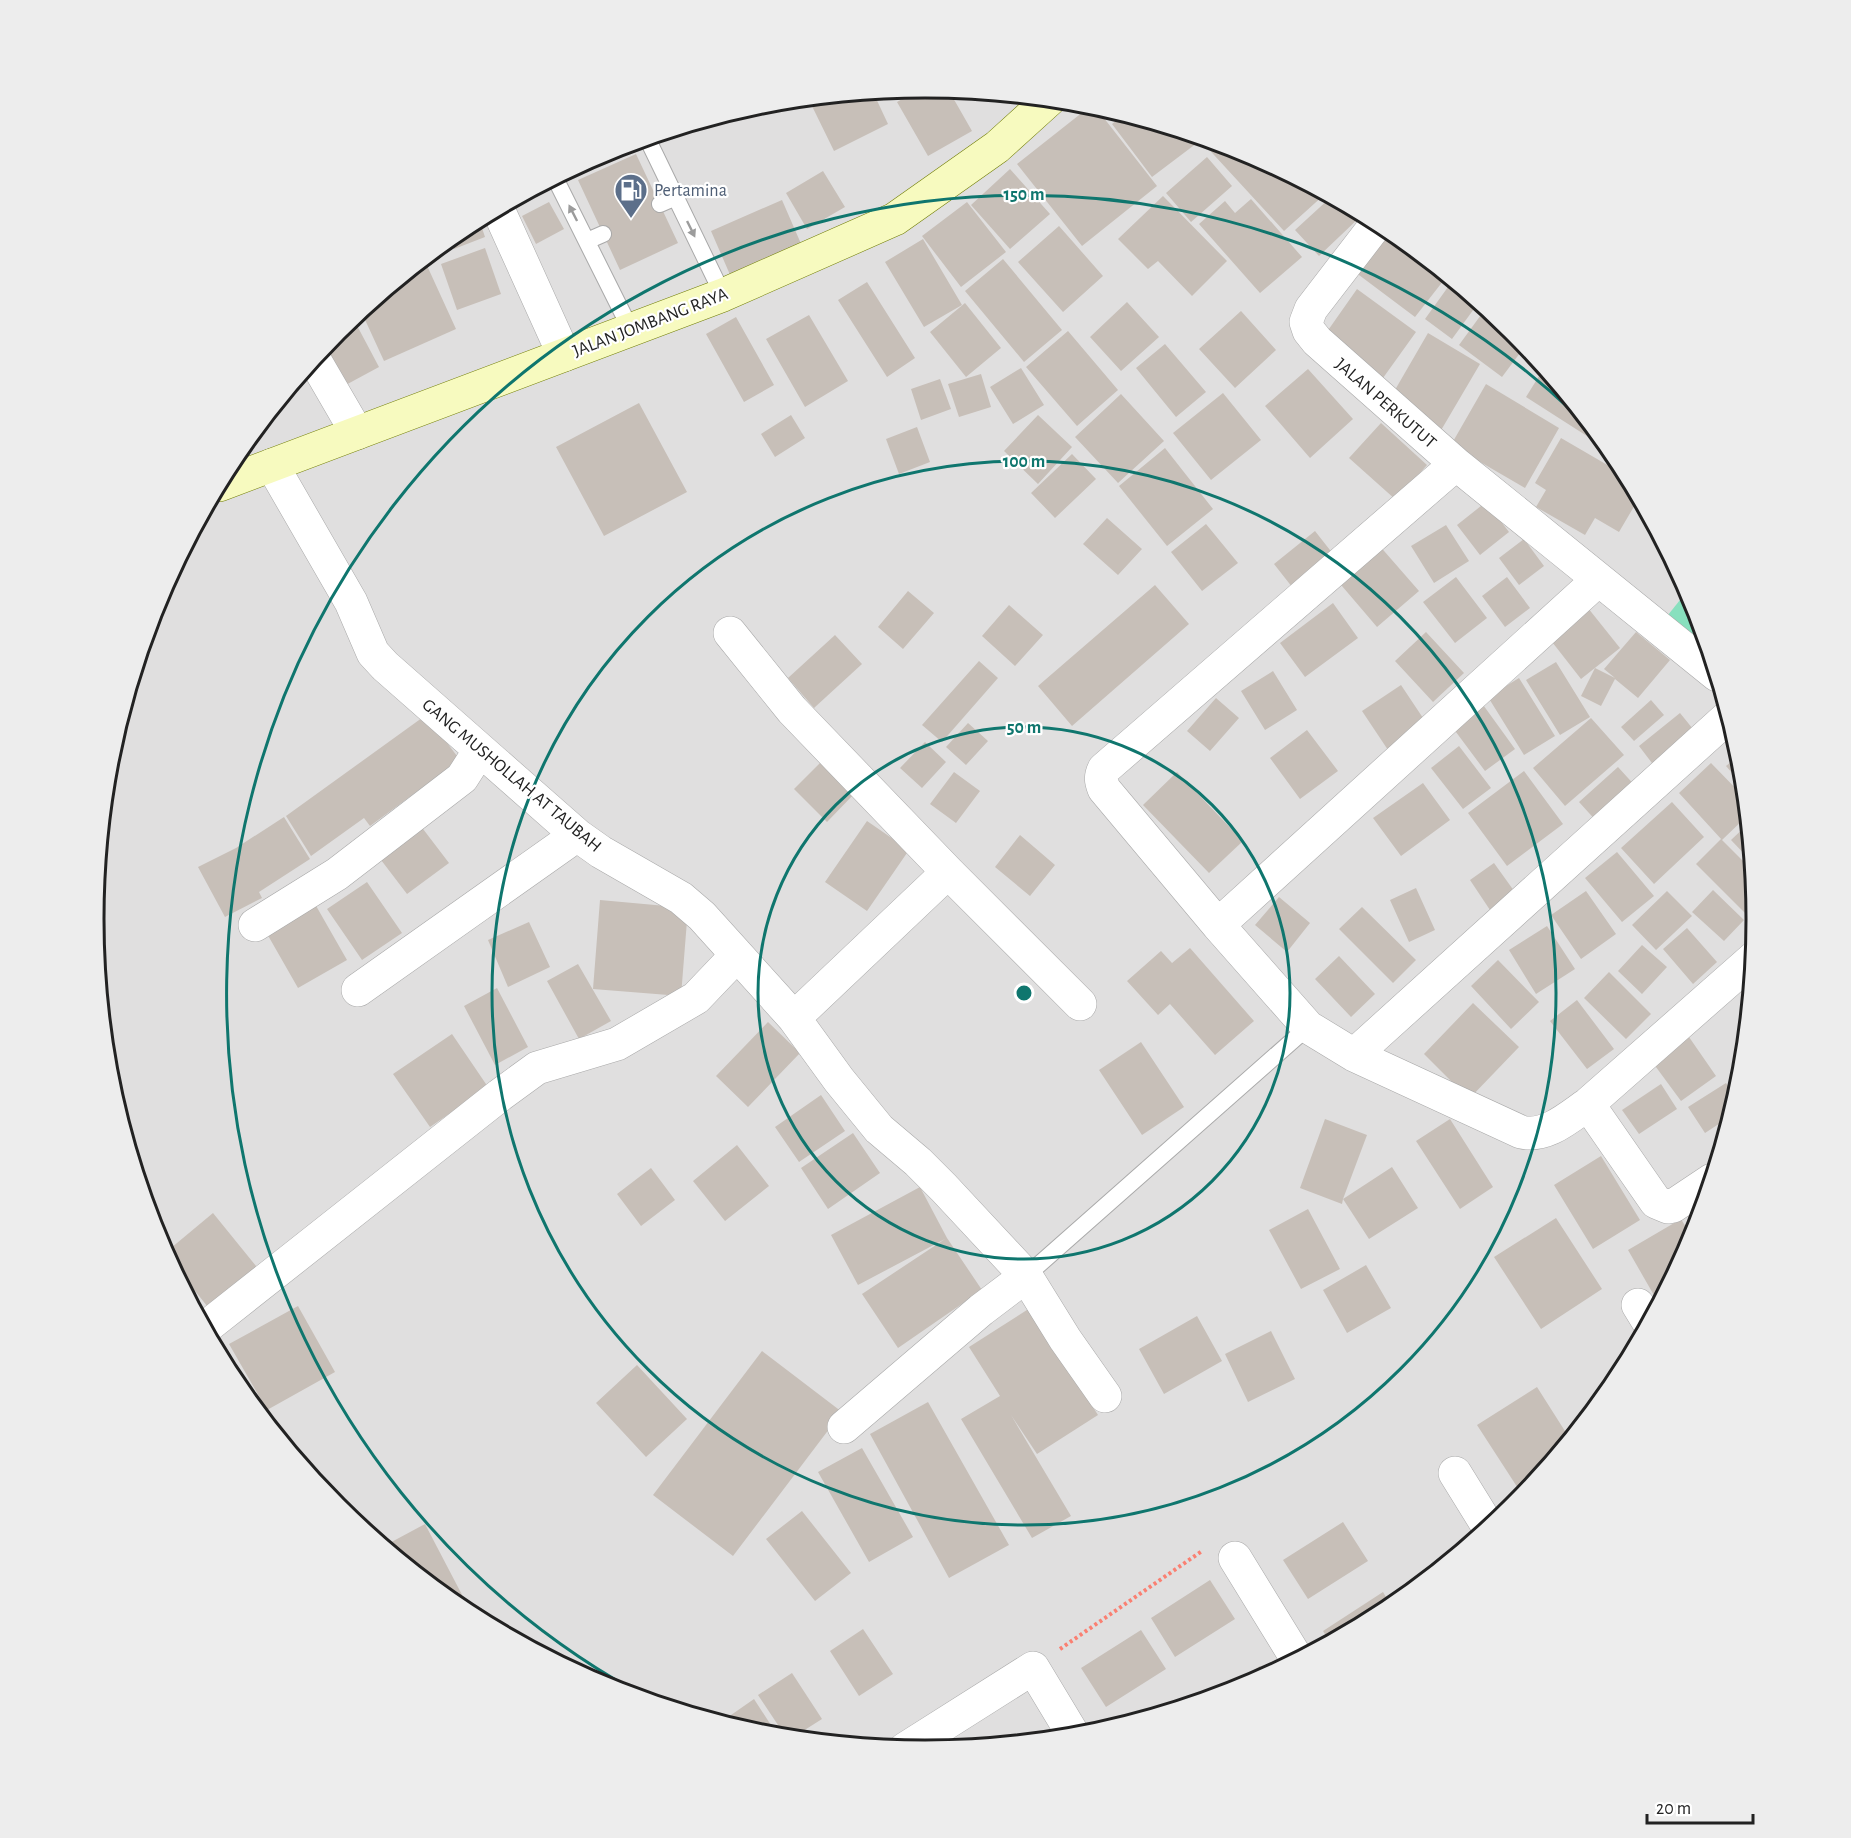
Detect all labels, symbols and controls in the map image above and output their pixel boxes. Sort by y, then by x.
fuel station icon: Pertamina [613,172,649,219]
place label: Pertamina [654,182,727,200]
text: 150 m [1004,186,1044,204]
one-way arrow [568,205,578,222]
one-way arrow [686,220,696,237]
street label: JALAN JOMBANG RAYA [570,285,731,361]
street label: JALAN PERKUTUT [1331,355,1439,452]
text: 100 m [1003,453,1045,471]
street label: GANG MUSHOLLAH AT TAUBAH [418,696,604,856]
text: 50 m [1007,719,1041,737]
centre of rings [1014,983,1034,1003]
scale bar [1647,1787,1754,1825]
text: 20 m [1656,1800,1691,1818]

